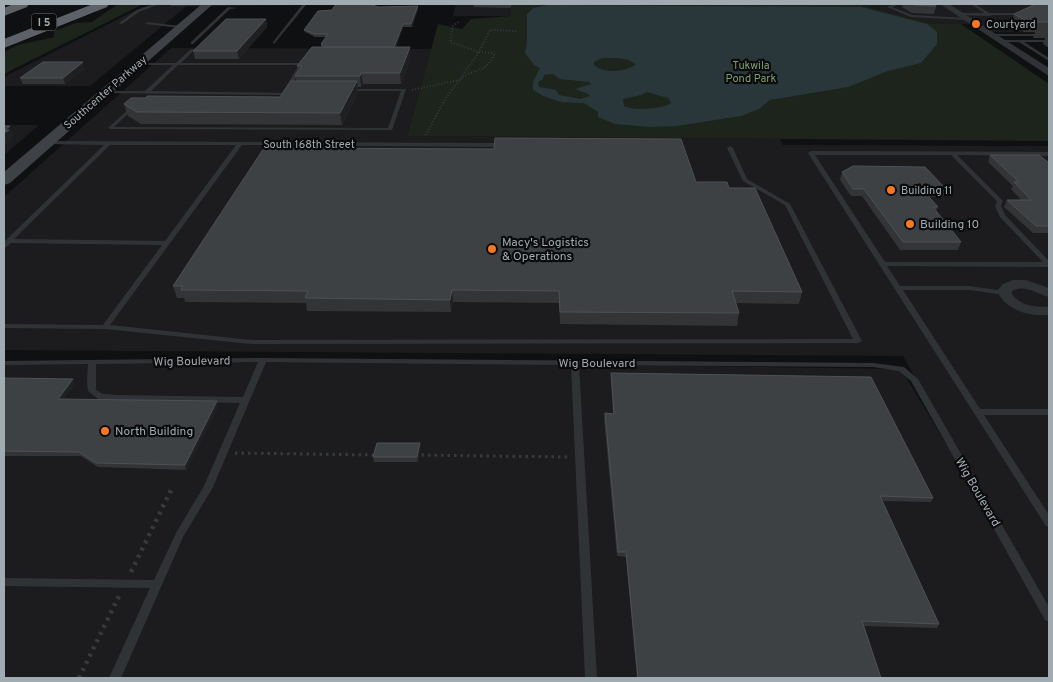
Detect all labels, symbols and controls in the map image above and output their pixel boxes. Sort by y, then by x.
road number: I 5 [32,14,56,31]
marker: Courtyard [970,18,982,30]
place label: Courtyard [986,18,1036,32]
street label: Southcenter Parkway [61,53,150,133]
park label: Tukwila Pond Park [726,59,777,86]
street label: South 168th Street [263,138,355,152]
marker: Building 11 [885,184,897,196]
place label: Building 11 [901,184,952,198]
place label: Building 10 [920,217,979,233]
marker: Building 10 [904,218,916,230]
place label: Macy's Logistics & Operations [502,235,589,265]
marker: Macy's Logistics & Operations [486,243,498,255]
street label: Wig Boulevard [153,353,231,371]
street label: Wig Boulevard [559,356,635,372]
place label: North Building [115,424,193,440]
marker: North Building [99,425,111,437]
street label: Wig Boulevard [951,455,1003,530]

